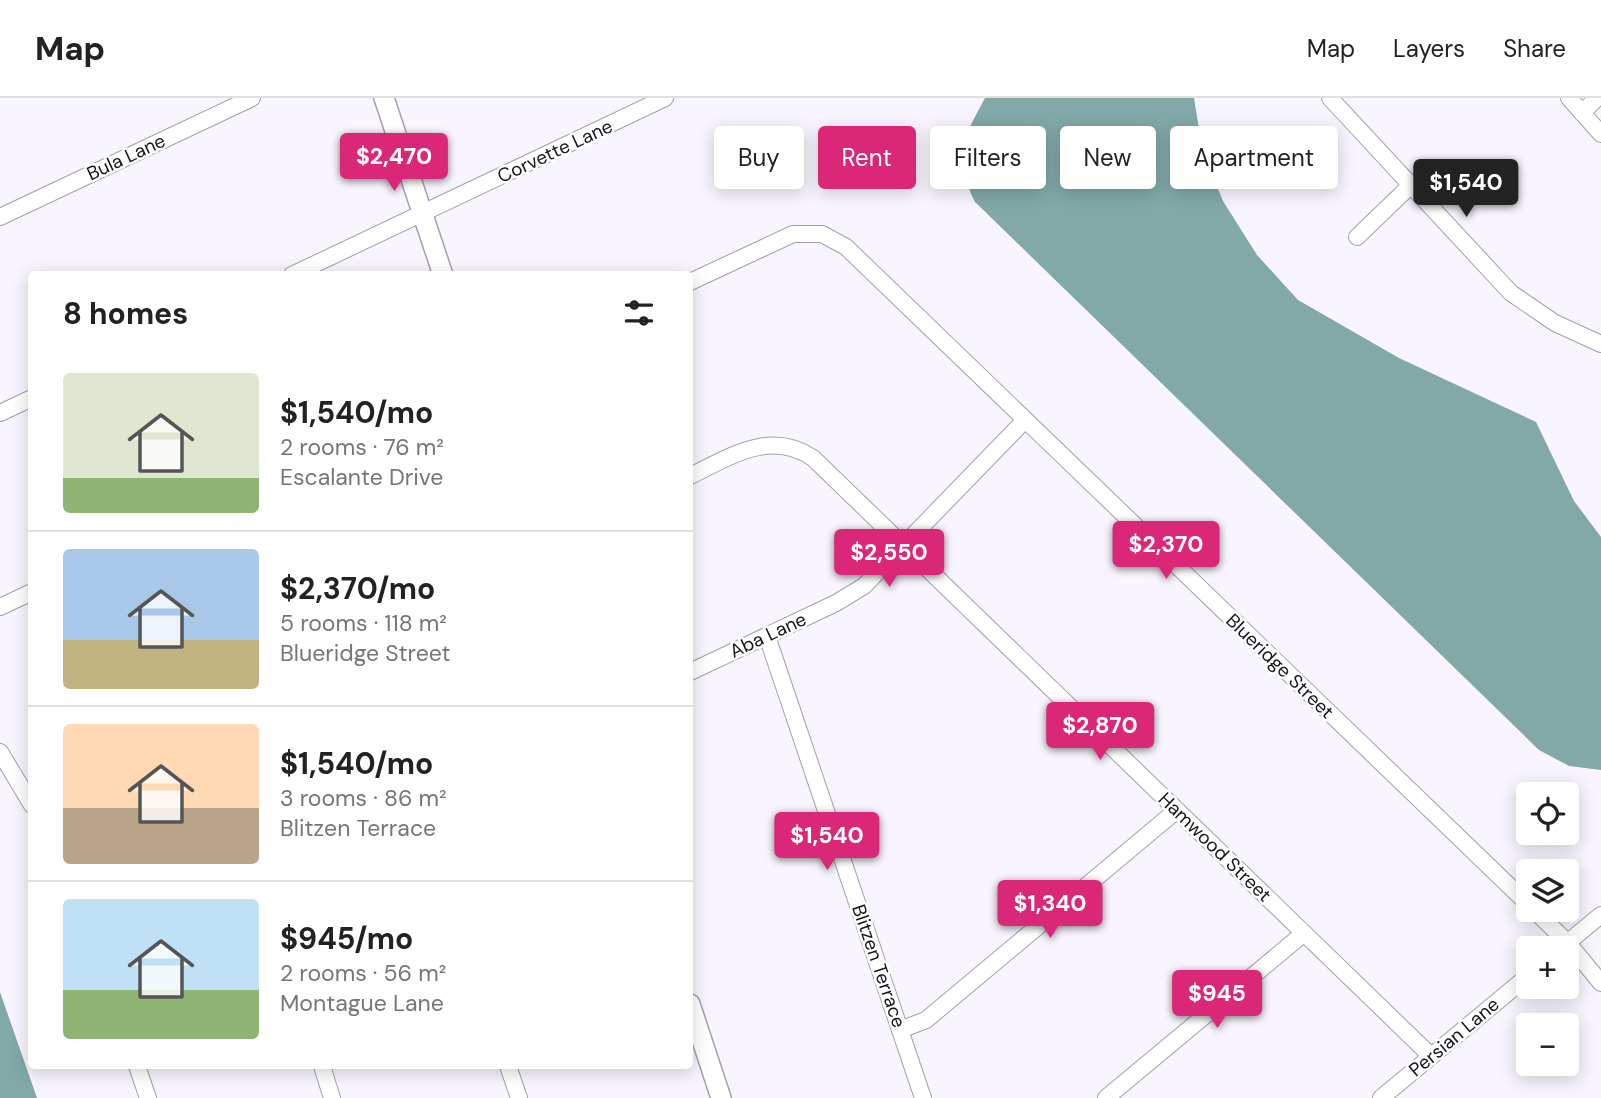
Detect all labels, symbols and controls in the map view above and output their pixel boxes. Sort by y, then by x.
text: Map [35,27,105,70]
text: Map [1307,33,1355,64]
text: Layers [1393,33,1465,64]
text: Share [1503,33,1566,64]
street label: Corvette Lane [493,113,617,189]
chip: Buy [714,126,804,189]
chip: Rent [818,126,916,189]
chip: Filters [930,126,1046,189]
chip: New [1060,126,1156,189]
chip: Apartment [1170,126,1338,189]
street label: Bula Lane [83,128,169,186]
pin: $2,470 [337,134,451,193]
text: $2,470 [356,141,432,171]
pin: $1,540 [1409,159,1523,219]
text: $1,540 [1429,167,1503,197]
text: 8 homes [63,294,188,333]
icon: filters [620,294,658,332]
text: $1,540/mo [280,393,433,432]
icon: home [119,401,203,485]
text: 2 rooms · 76 m² [280,432,444,462]
text: Escalante Drive [280,462,443,492]
pin: $2,370 [1109,522,1223,581]
text: $2,370 [1129,529,1203,559]
pin: $2,550 [832,530,946,589]
text: $2,550 [850,537,928,567]
text: $2,370/mo [280,569,435,608]
icon: home [119,577,203,661]
street label: Aba Lane [726,606,810,664]
text: 5 rooms · 118 m² [280,608,447,638]
street label: Blueridge Street [1221,608,1339,724]
text: Blueridge Street [280,638,450,668]
pin: $2,870 [1043,702,1157,762]
text: $2,870 [1062,710,1138,740]
text: $1,540/mo [280,744,433,783]
icon: home [119,752,203,836]
map controls [1516,782,1579,1076]
button: locate [1516,782,1579,845]
text: 3 rooms · 86 m² [280,783,447,813]
street label: Hamwood Street [1153,787,1277,907]
pin: $1,540 [770,812,884,872]
text: Blitzen Terrace [280,813,436,843]
text: $1,540 [790,820,864,850]
button: layers [1516,859,1579,922]
pin: $1,340 [993,880,1107,940]
text: $1,340 [1014,888,1086,918]
street label: Blitzen Terrace [846,901,912,1031]
text: $945/mo [280,919,413,958]
icon: home [119,927,203,1011]
button: + [1516,936,1579,999]
text: 2 rooms · 56 m² [280,958,446,988]
pin: $945 [1176,970,1258,1030]
text: $945 [1188,978,1246,1008]
text: Montague Lane [280,988,444,1018]
street label: Persian Lane [1404,992,1504,1082]
button: − [1516,1013,1579,1076]

